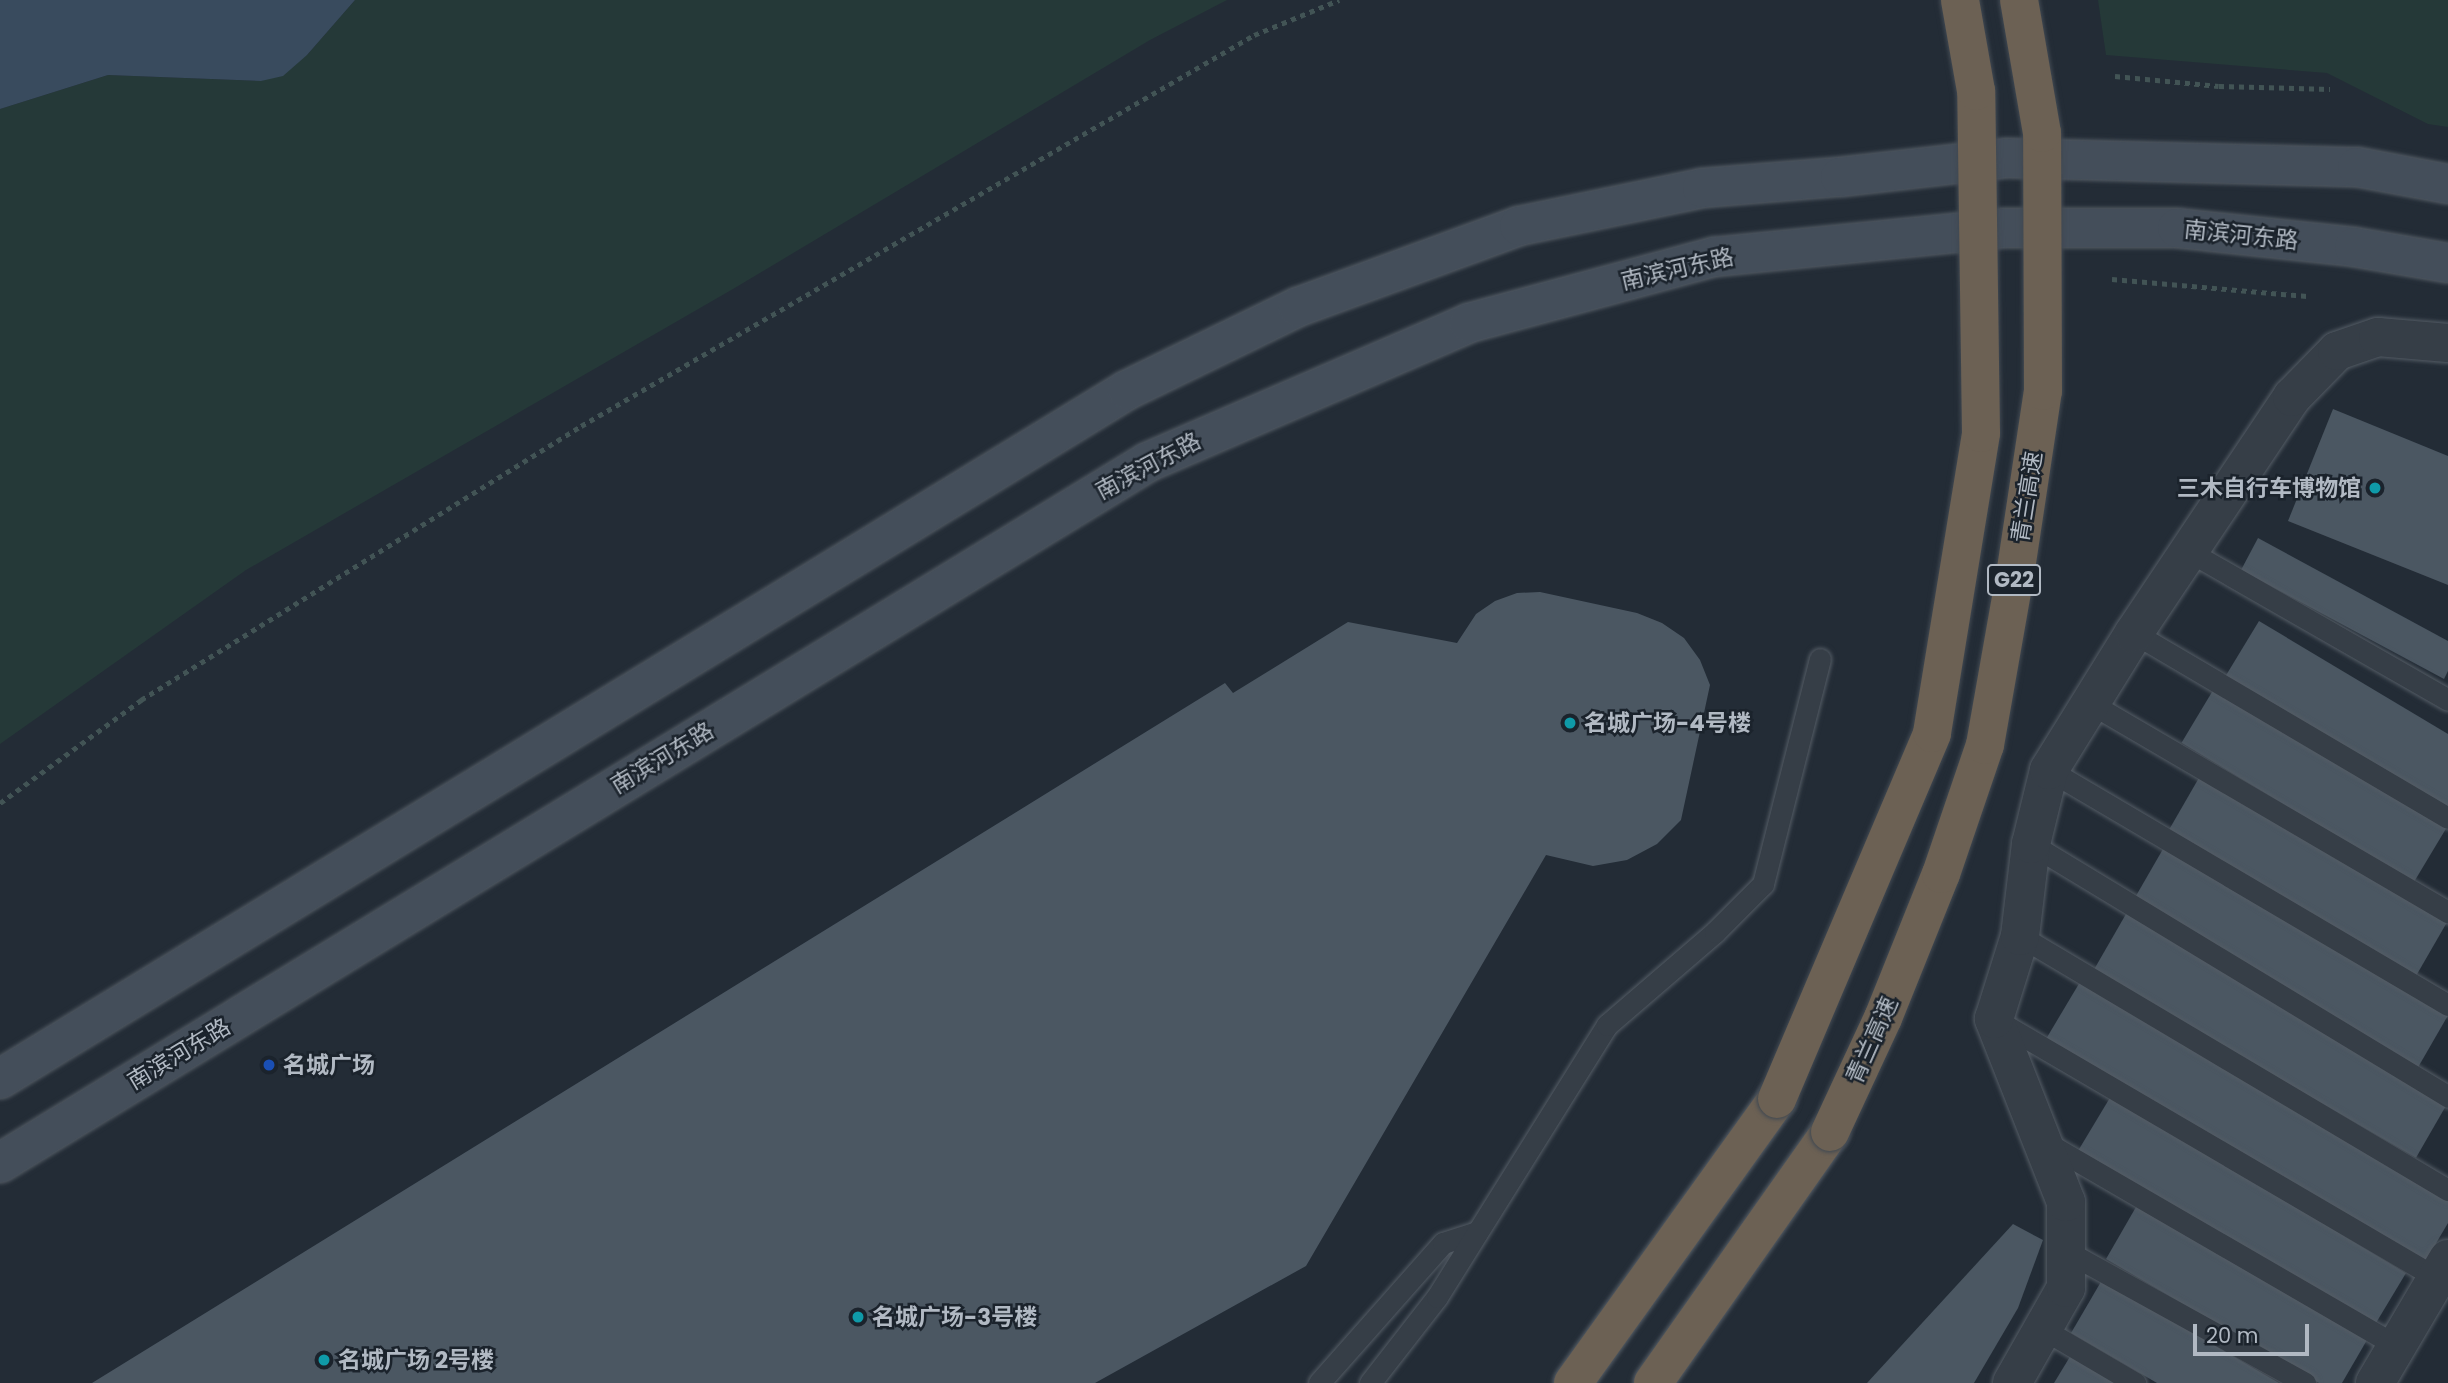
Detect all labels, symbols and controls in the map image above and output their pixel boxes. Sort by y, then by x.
street label: 南滨河东路 [2182,215,2300,255]
street label: 南滨河东路 [1618,243,1736,295]
street label: 南滨河东路 [1091,427,1205,505]
street label: 青兰高速 [2006,449,2048,545]
place label: 三木自行车博物馆 [2177,474,2361,502]
marker: 三木自行车博物馆 [2367,480,2383,496]
road number: G22 [1986,562,2042,598]
place label: 名城广场-4号楼 [1584,709,1751,737]
marker: 名城广场-4号楼 [1562,715,1578,731]
street label: 南滨河东路 [606,717,718,799]
street label: 青兰高速 [1841,992,1903,1088]
street label: 南滨河东路 [123,1013,235,1095]
place label: 名城广场 [283,1051,375,1079]
marker: 名城广场 [261,1057,277,1073]
place label: 名城广场-3号楼 [872,1303,1037,1331]
marker: 名城广场-3号楼 [850,1309,866,1325]
scale bar [2196,1310,2312,1354]
text: 20 m [2206,1321,2259,1350]
place label: 名城广场 2号楼 [338,1346,494,1374]
marker: 名城广场 2号楼 [316,1352,332,1368]

